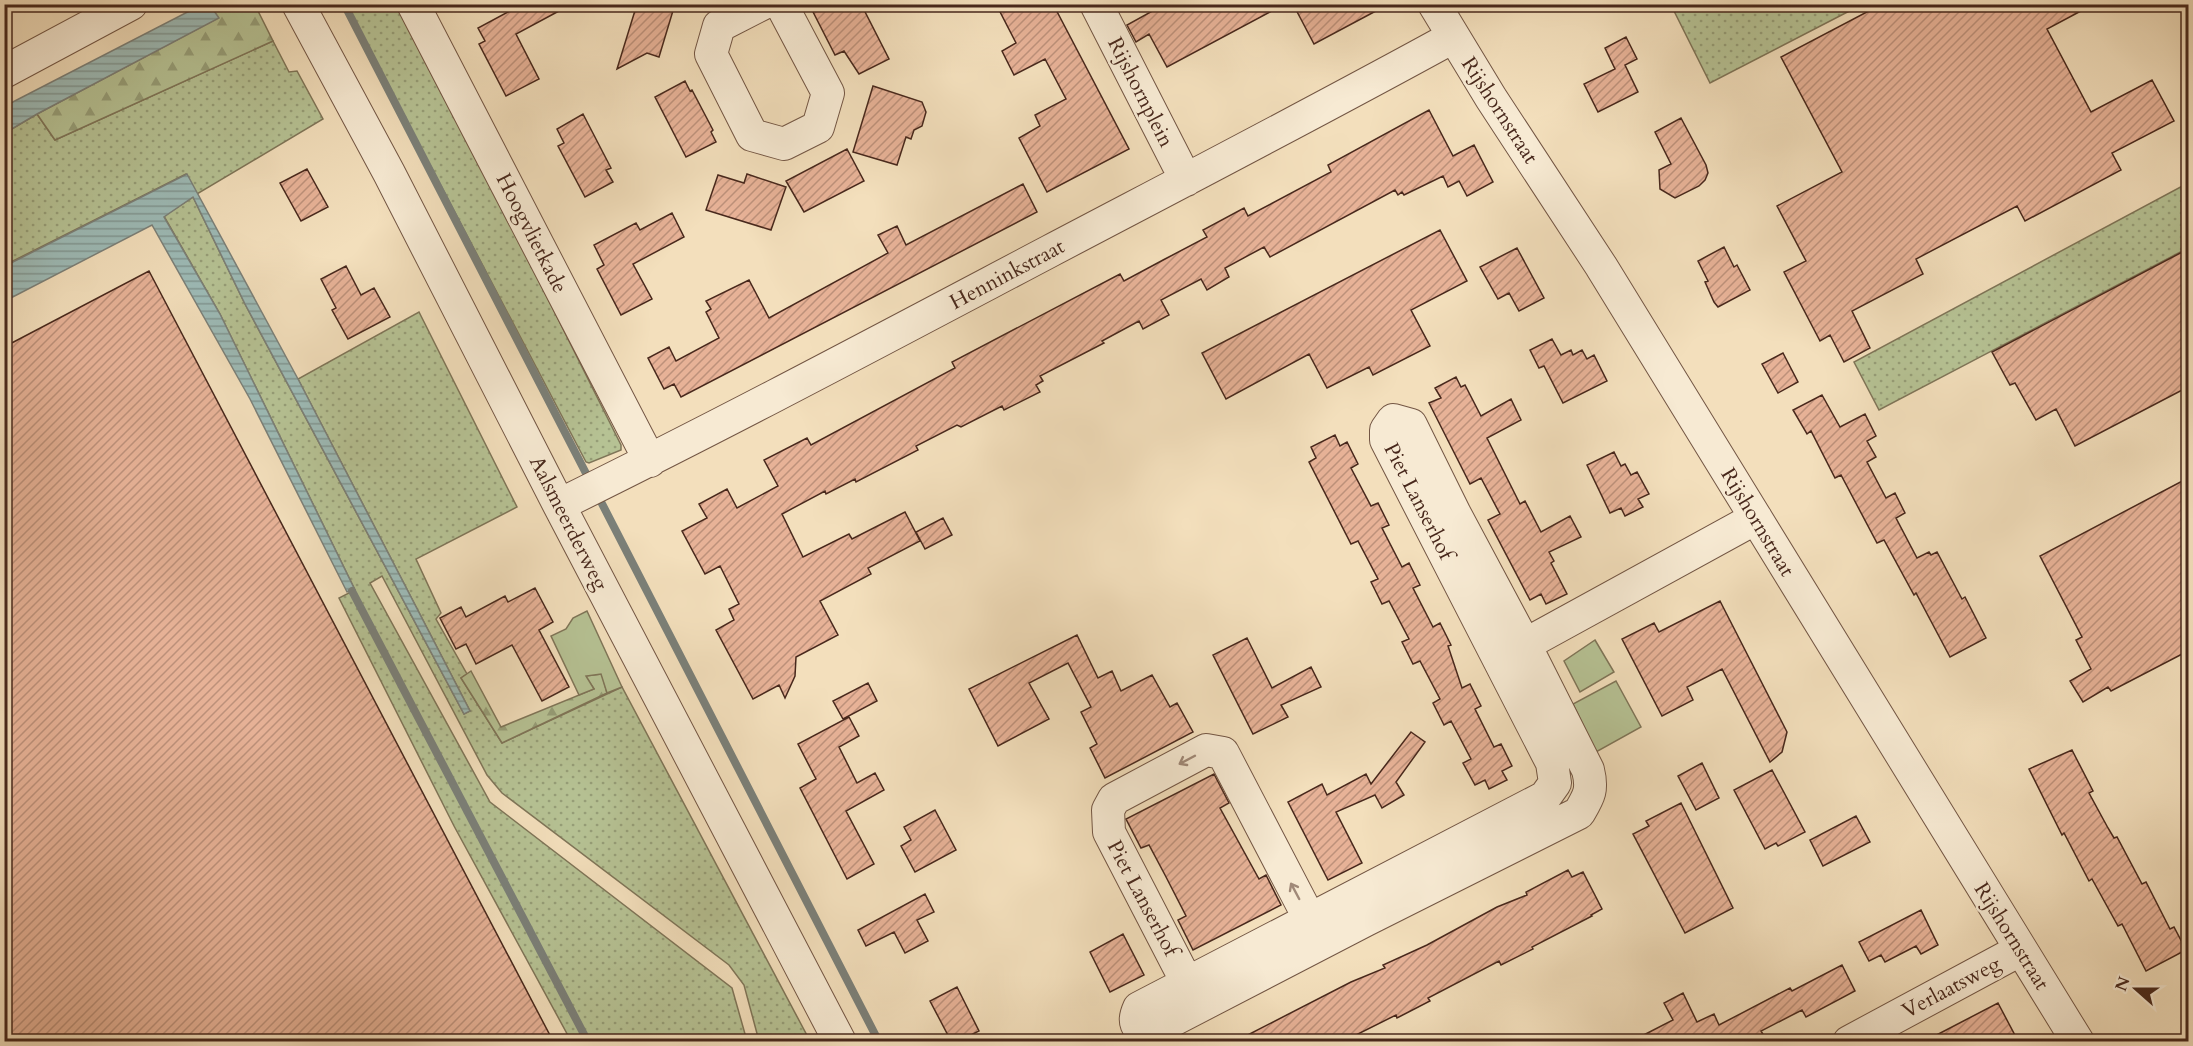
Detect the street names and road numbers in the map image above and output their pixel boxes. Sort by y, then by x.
street label: Rijshornplein [1100,32,1181,152]
street label: Rijshornstraat [1454,51,1545,170]
street label: Hoogvlietkade [489,168,574,298]
street label: Henninkstraat [945,232,1070,317]
street label: Piet Lanserhof [1377,438,1462,568]
street label: Aalsmeerderweg [522,451,615,596]
street label: Rijshornstraat [1714,463,1802,582]
street label: Piet Lanserhof [1100,835,1187,964]
street label: Rijshornstraat [1967,877,2056,996]
street label: Verlaatsweg [1897,949,2006,1026]

